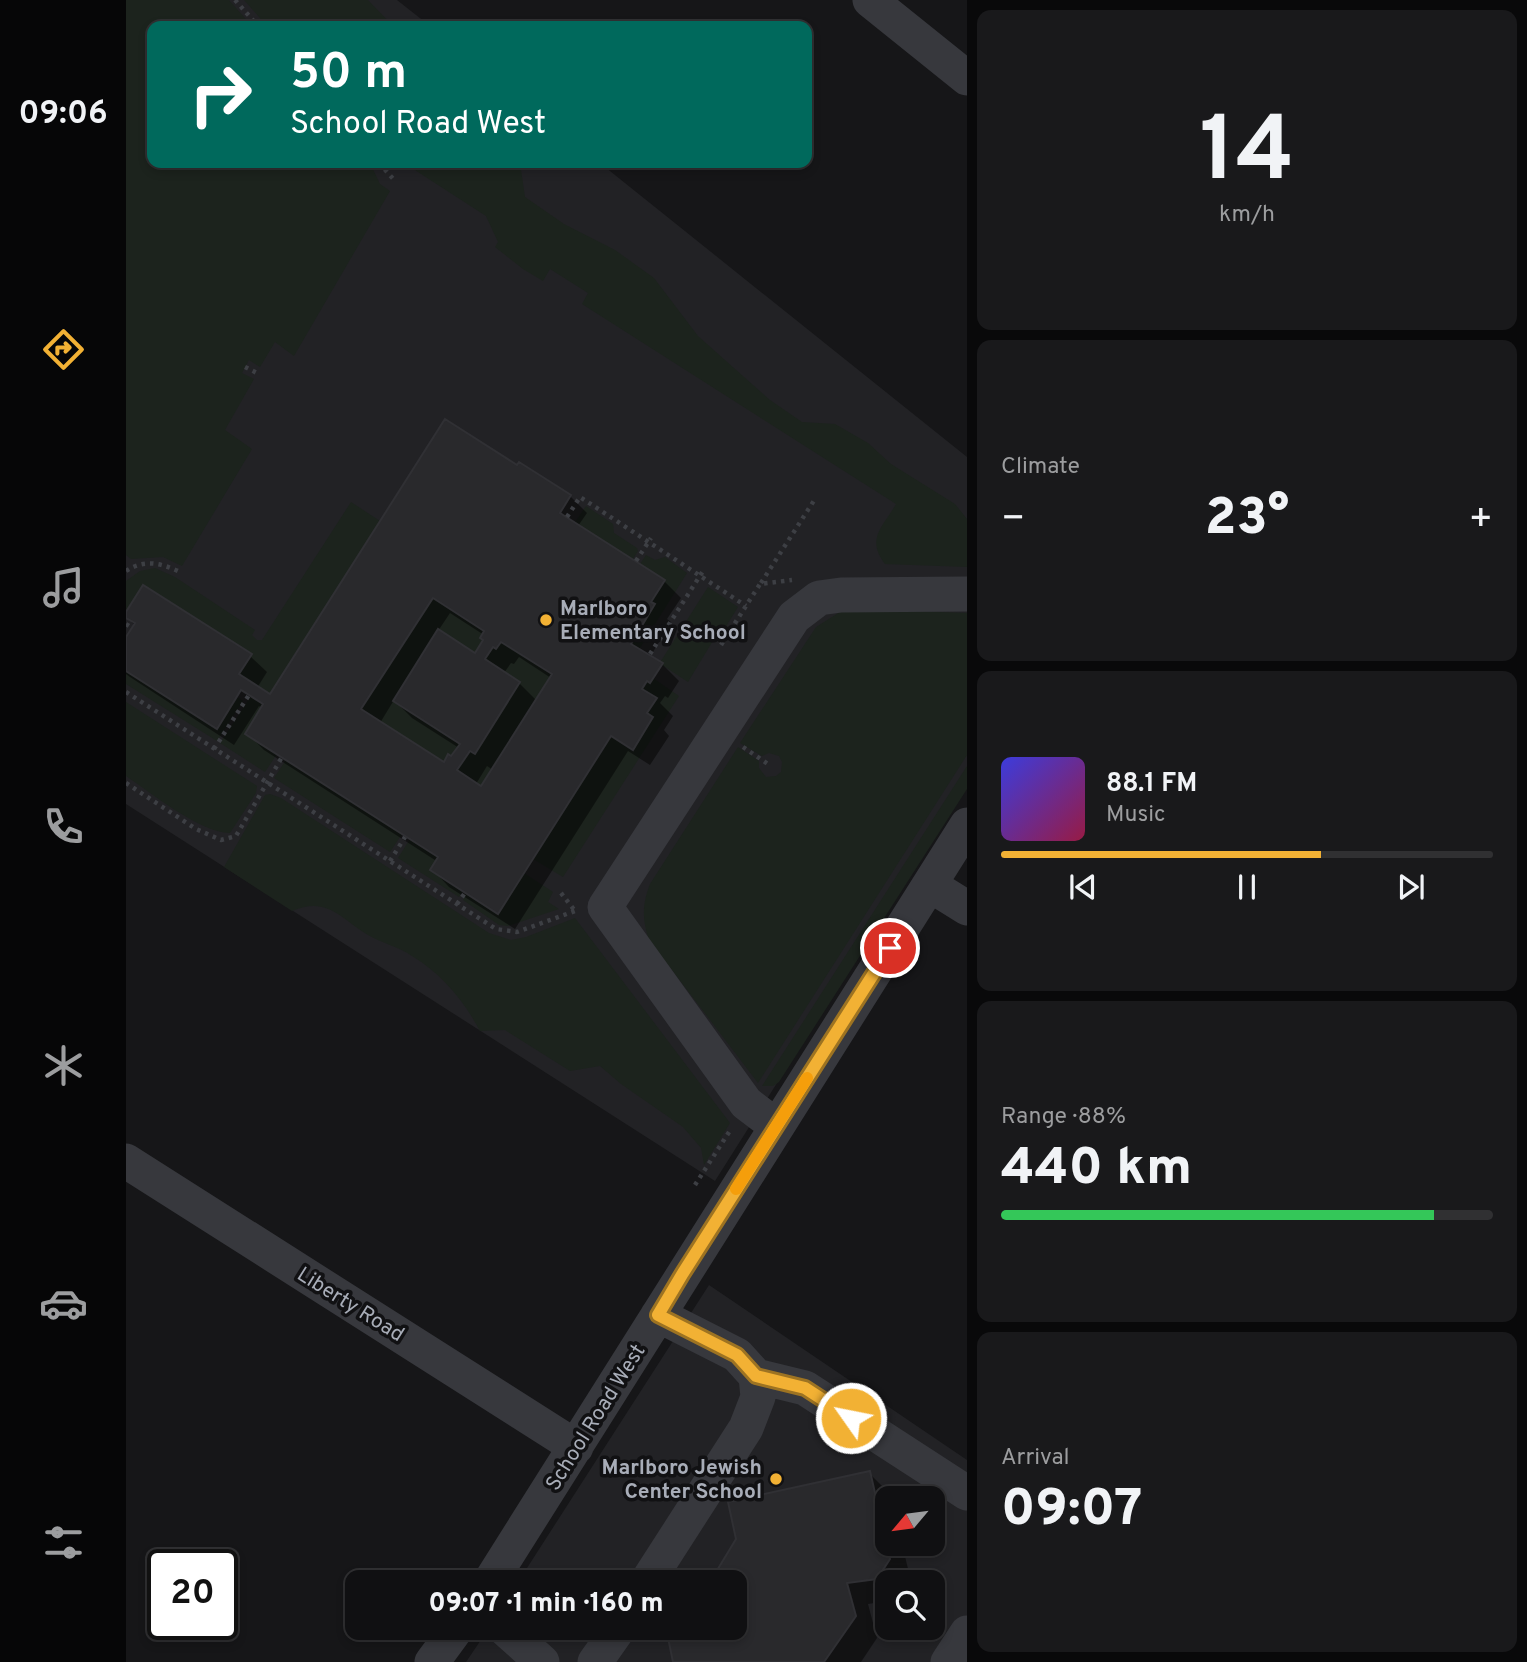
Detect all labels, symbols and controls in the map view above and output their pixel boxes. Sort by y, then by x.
text: 50 m [290,44,407,106]
icon: right [175,49,266,140]
text: 09:06 [18,95,108,135]
text: 14 [1200,98,1294,213]
text: School Road West [290,105,546,145]
text: km/h [1219,201,1275,230]
icon: directions [39,325,88,374]
text: Climate [1001,453,1080,482]
text: 23° [1205,487,1289,553]
text: − [1001,496,1026,545]
text: + [1468,496,1493,545]
icon: music [39,563,88,612]
place label: Marlboro Elementary School [560,596,746,647]
marker: Marlboro Elementary School [538,612,554,628]
text: 88.1 FM [1106,768,1197,801]
text: Music [1106,801,1166,830]
icon: phone [39,802,88,851]
icon: previous [1064,868,1102,906]
icon: pause [1228,868,1266,906]
icon: next [1392,868,1430,906]
pin [860,918,920,978]
icon: arrive [871,929,909,967]
icon: climate [39,1041,88,1090]
text: Range · 88% [1001,1103,1126,1132]
text: 440 km [1001,1137,1192,1203]
street label: Liberty Road [292,1262,409,1349]
icon: car [39,1279,88,1328]
street label: School Road West [540,1339,652,1496]
position arrow [814,1381,888,1455]
text: Arrival [1001,1444,1070,1473]
place label: Marlboro Jewish Center School [601,1455,762,1506]
marker: Marlboro Jewish Center School [768,1471,784,1487]
text: 09:07 [1001,1478,1142,1544]
north arrow [875,1486,945,1556]
map controls [875,1486,945,1640]
icon: filters [39,1518,88,1567]
speed limit sign: 20 [147,1549,238,1640]
button: search [875,1570,945,1640]
text: 09:07 · 1 min · 160 m [429,1588,663,1621]

